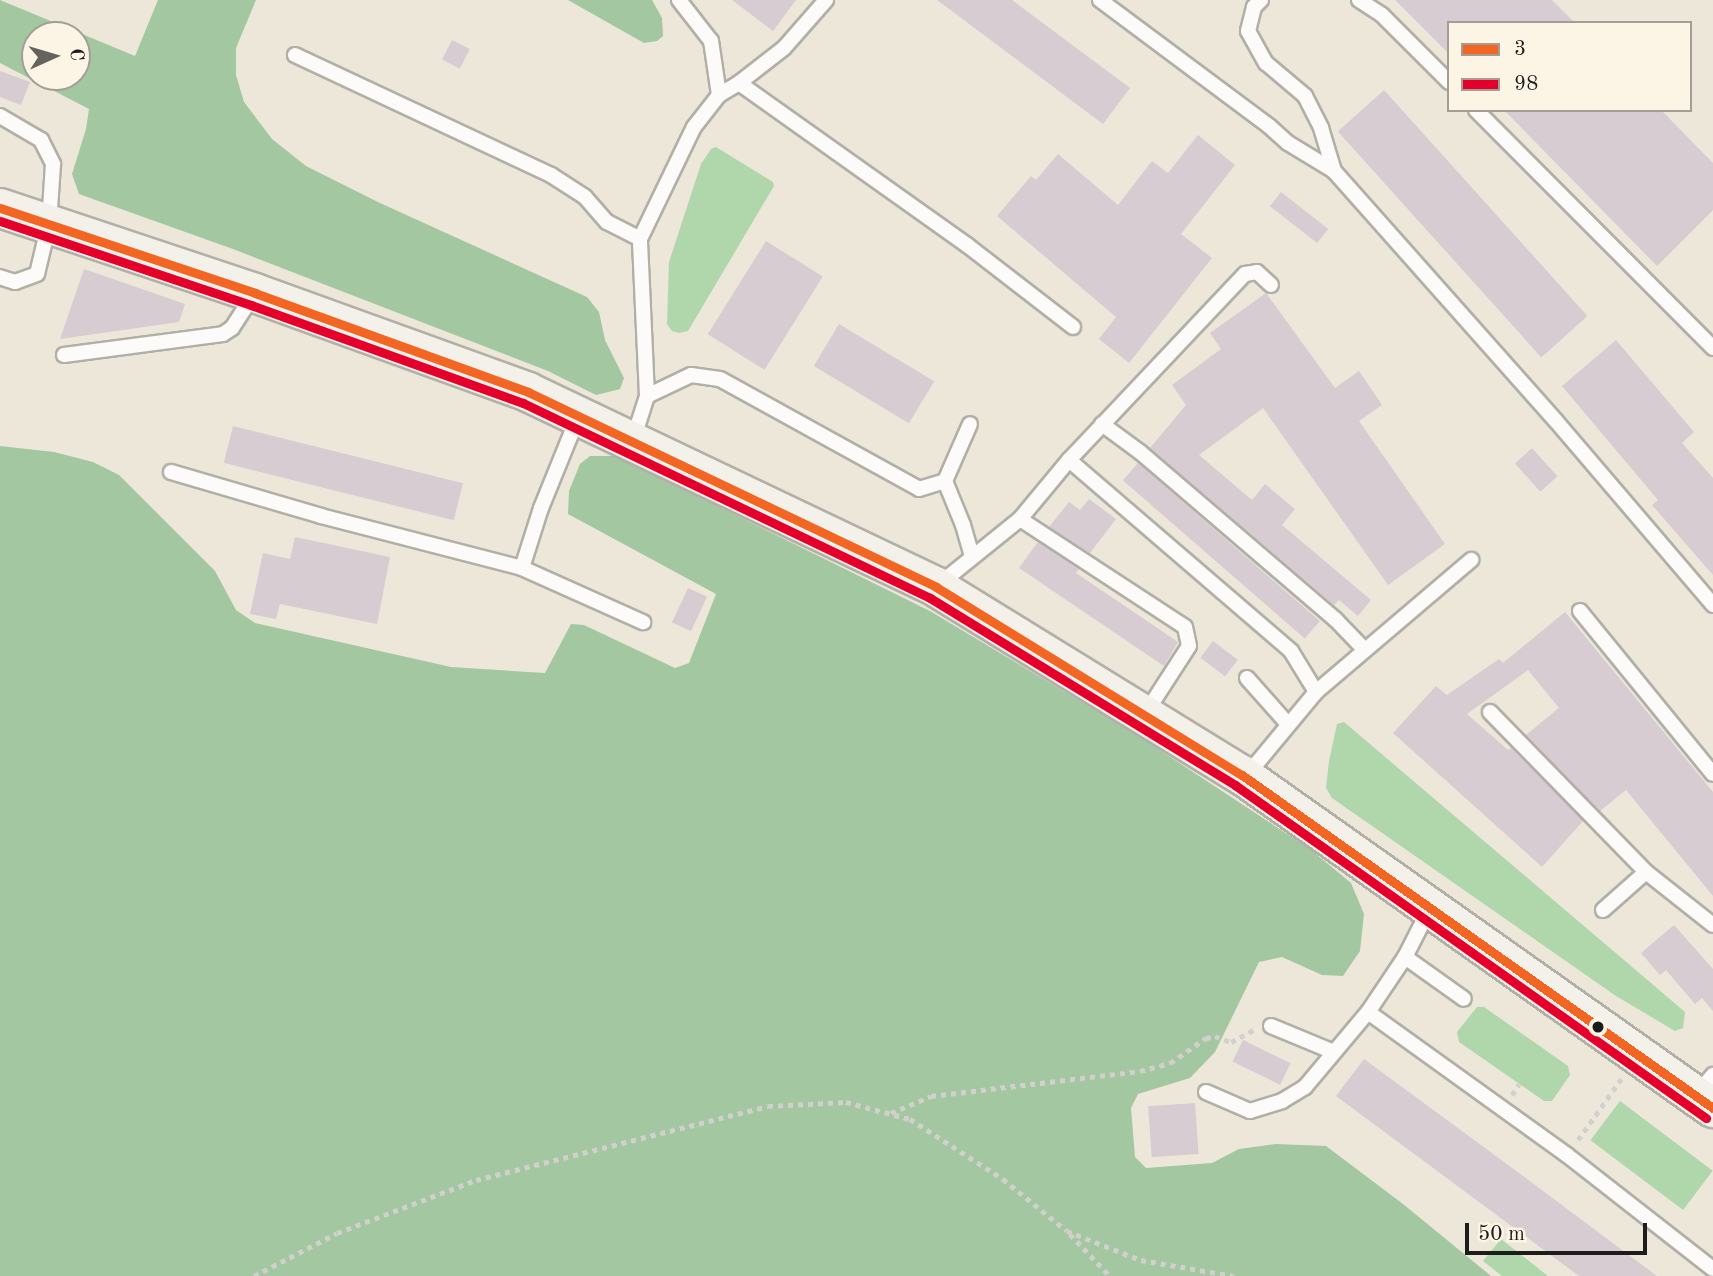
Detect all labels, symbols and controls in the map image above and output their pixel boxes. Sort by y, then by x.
north arrow [21,21,91,91]
legend [1447,21,1692,112]
text: 3 [1514,39,1526,60]
text: С [66,48,85,62]
text: 98 [1514,74,1538,95]
unlabelled marker [1591,1020,1605,1034]
scale bar [1468,1210,1650,1254]
text: 50 m [1478,1224,1525,1245]

